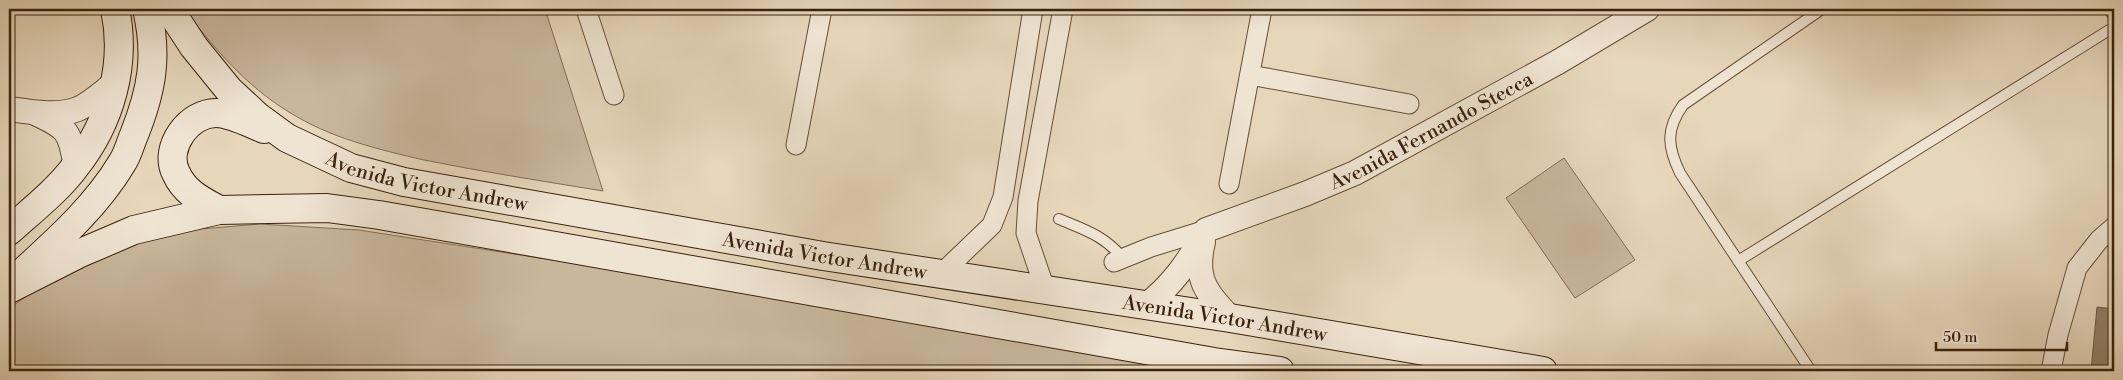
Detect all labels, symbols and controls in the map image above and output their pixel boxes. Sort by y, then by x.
street label: Avenida Fernando Stecca [1325,67,1539,197]
street label: Avenida Victor Andrew [320,146,531,218]
street label: Avenida Victor Andrew [719,227,930,286]
street label: Avenida Victor Andrew [1120,291,1330,348]
scale bar [1936,320,2067,352]
text: 50 m [1943,328,1977,347]

